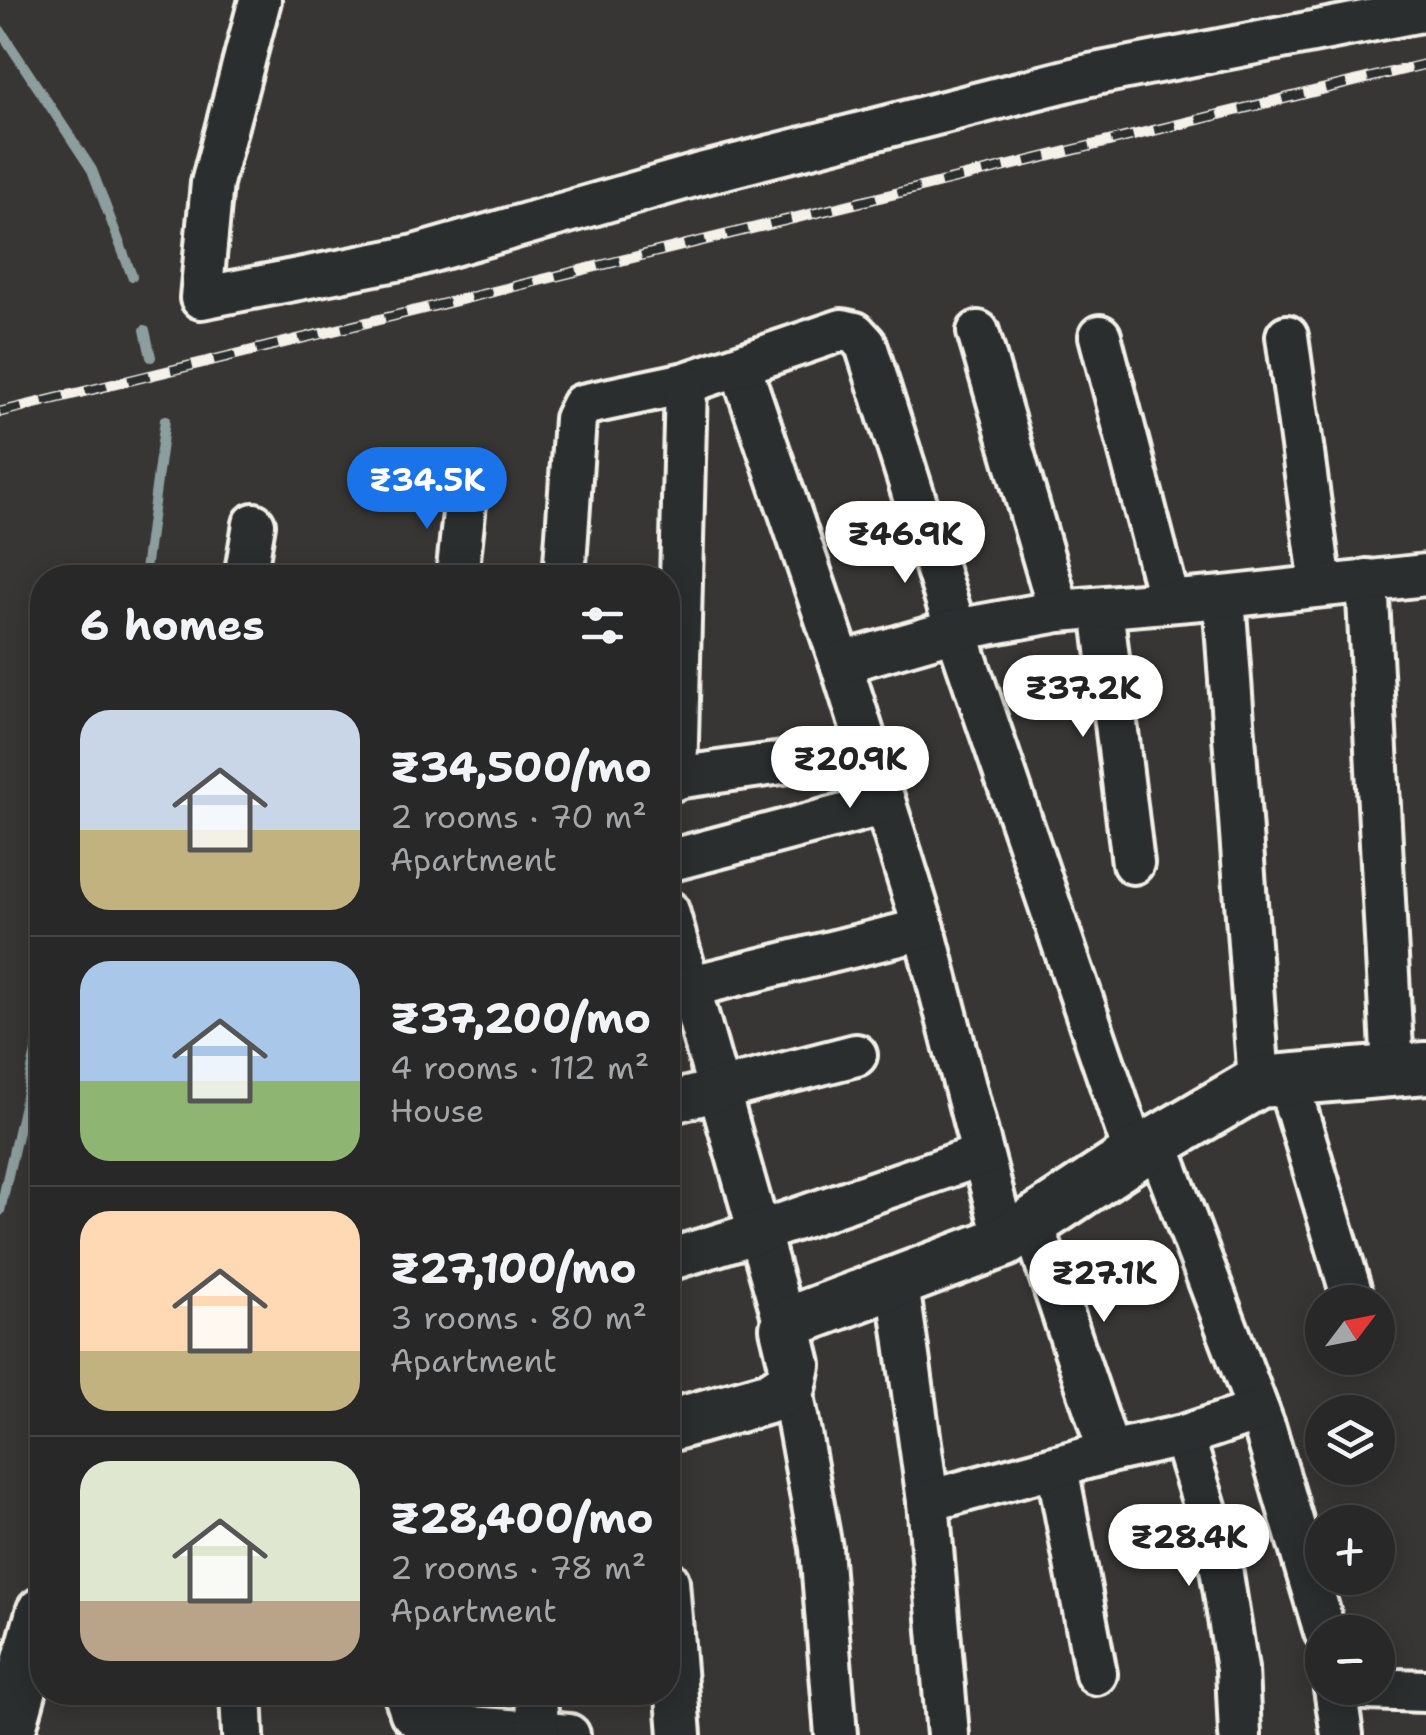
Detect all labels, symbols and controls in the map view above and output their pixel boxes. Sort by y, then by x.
pin: ₹34.5K [346,447,508,532]
text: ₹34.5K [369,458,485,501]
pin: ₹46.9K [824,501,986,586]
text: ₹46.9K [847,512,963,555]
text: 6 homes [80,597,265,653]
icon: filters [575,598,630,653]
pin: ₹37.2K [1002,655,1164,740]
text: ₹37.2K [1025,666,1141,709]
pin: ₹20.9K [769,726,931,811]
text: ₹20.9K [793,737,907,780]
text: ₹34,500/mo [390,739,652,795]
icon: home [160,750,280,870]
text: 2 rooms · 70 m² [390,795,647,838]
text: Apartment [390,838,557,881]
text: ₹37,200/mo [390,990,651,1046]
icon: home [160,1001,280,1121]
text: 4 rooms · 112 m² [390,1046,649,1089]
text: House [390,1089,484,1132]
text: ₹27,100/mo [390,1240,637,1296]
pin: ₹27.1K [1023,1240,1185,1325]
icon: home [160,1251,280,1371]
text: ₹27.1K [1051,1251,1157,1294]
north arrow [1305,1285,1395,1375]
map controls [1305,1285,1395,1705]
text: 3 rooms · 80 m² [390,1296,647,1339]
text: Apartment [390,1339,557,1382]
button: layers [1305,1395,1395,1485]
text: ₹28,400/mo [390,1490,654,1546]
icon: home [160,1501,280,1621]
pin: ₹28.4K [1108,1504,1270,1589]
button: + [1305,1505,1395,1595]
text: ₹28.4K [1130,1515,1248,1558]
text: 2 rooms · 78 m² [390,1546,646,1589]
text: Apartment [390,1589,557,1632]
button: − [1305,1615,1395,1705]

